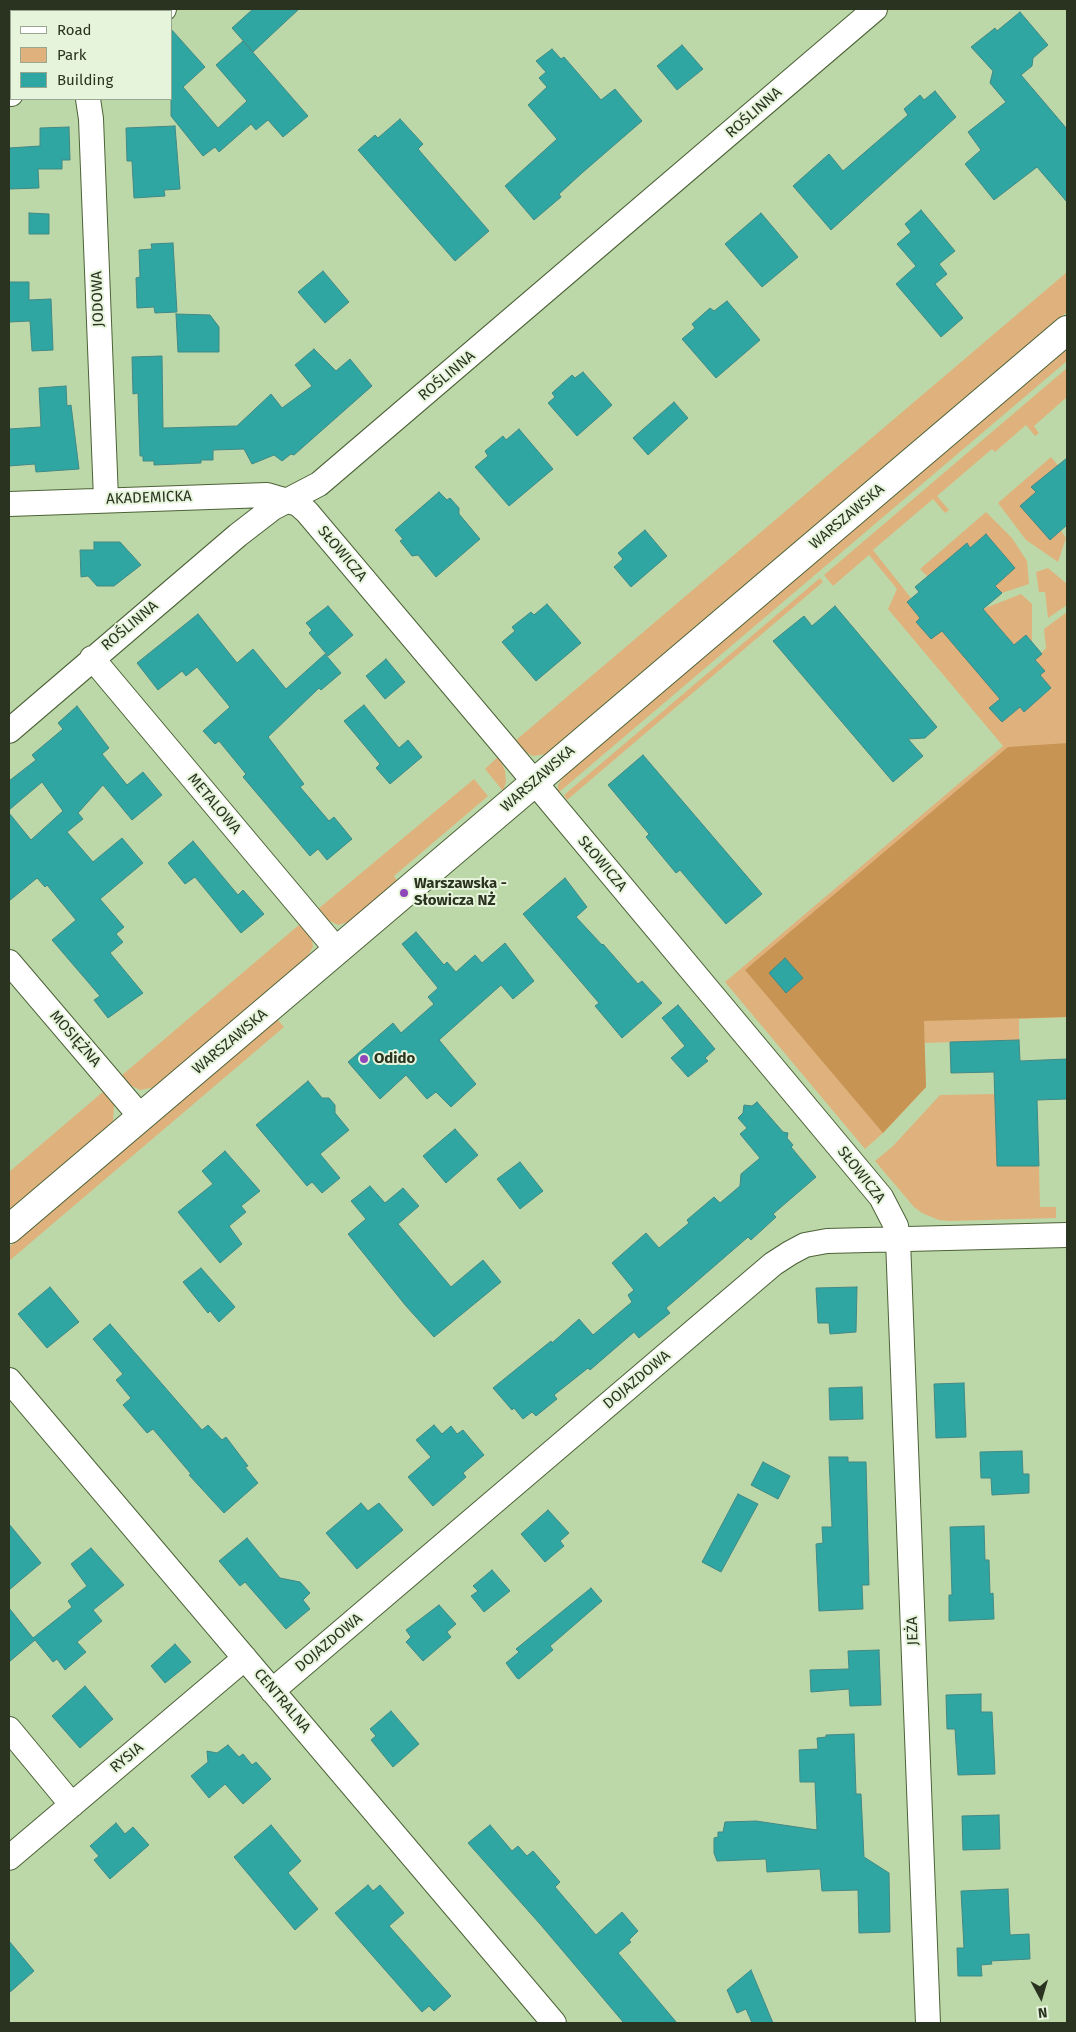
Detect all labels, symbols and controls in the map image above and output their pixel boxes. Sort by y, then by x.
legend [10,10,172,100]
text: Road [57,21,92,39]
text: Park [57,46,87,64]
text: Building [57,71,113,89]
street label: ROŚLINNA [722,84,786,142]
street label: JODOWA [88,271,108,327]
street label: ROŚLINNA [415,347,479,405]
street label: WARSZAWSKA [806,480,888,554]
street label: AKADEMICKA [106,488,192,508]
street label: SŁOWICZA [314,523,370,585]
street label: ROŚLINNA [98,597,162,655]
street label: WARSZAWSKA [497,742,579,816]
street label: METALOWA [183,770,245,838]
street label: SŁOWICZA [574,833,630,895]
place label: Warszawska - Słowicza NŻ [414,875,507,910]
marker: Warszawska - Słowicza NŻ [398,887,410,899]
street label: WARSZAWSKA [189,1005,271,1079]
street label: MOSIĘŻNA [46,1007,104,1071]
place label: Odido [374,1050,415,1068]
marker: Odido [358,1053,370,1065]
street label: SŁOWICZA [833,1143,889,1207]
street label: DOJAZDOWA [600,1347,674,1413]
street label: DOJAZDOWA [292,1610,366,1676]
street label: JEŻA [904,1616,922,1646]
street label: CENTRALNA [250,1665,314,1737]
street label: RYSIA [107,1739,147,1777]
north arrow [1016,1972,1066,2022]
text: N [1037,2003,1048,2021]

